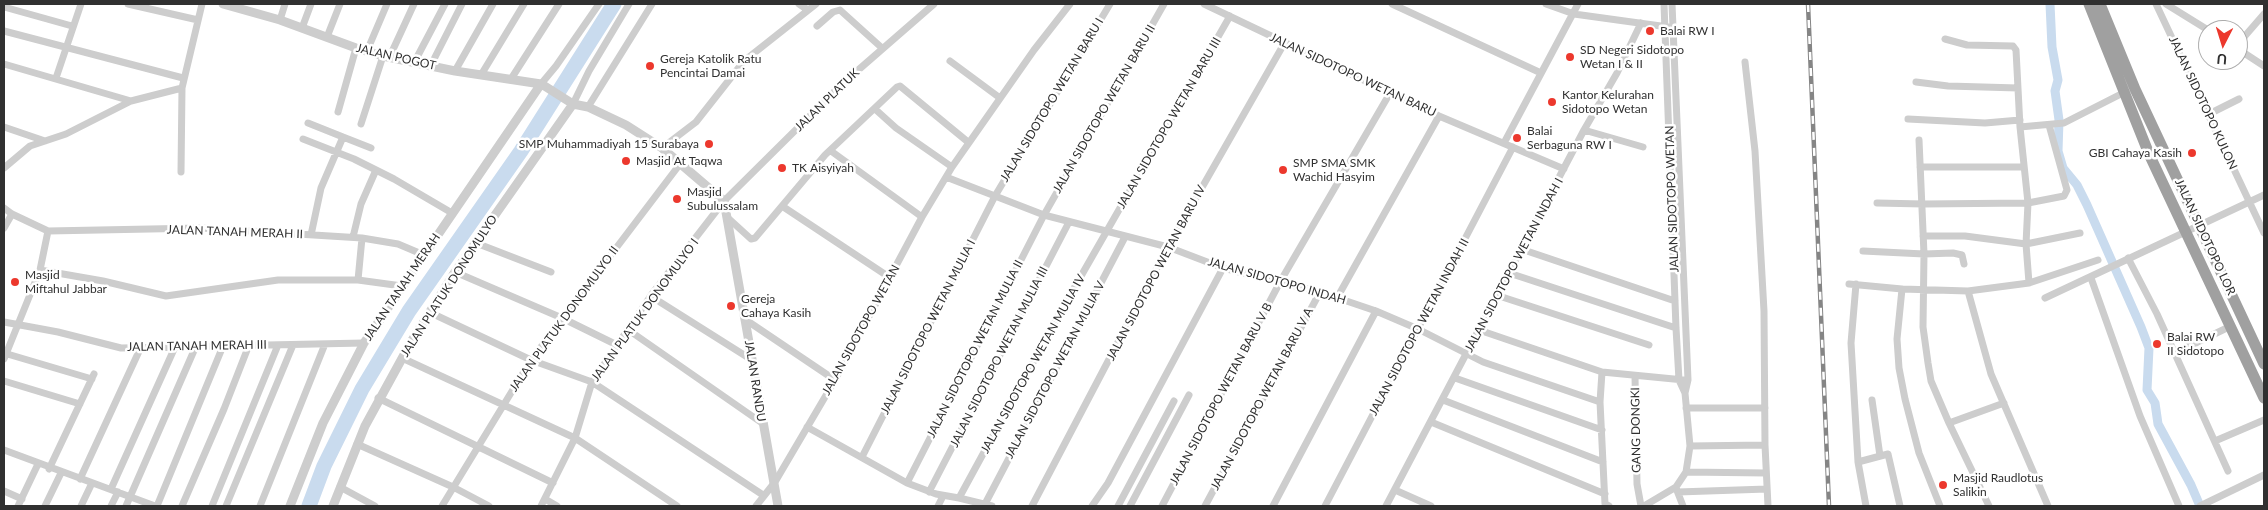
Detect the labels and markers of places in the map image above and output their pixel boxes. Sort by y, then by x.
place label: Balai RW I [1660,24,1715,38]
marker: Balai RW I [1644,25,1656,37]
place label: SD Negeri Sidotopo Wetan I & II [1580,43,1684,71]
marker: SD Negeri Sidotopo Wetan I & II [1564,51,1576,63]
place label: Gereja Katolik Ratu Pencintai Damai [660,52,761,80]
marker: Gereja Katolik Ratu Pencintai Damai [644,60,656,72]
place label: Kantor Kelurahan Sidotopo Wetan [1562,88,1654,116]
marker: Kantor Kelurahan Sidotopo Wetan [1546,96,1558,108]
place label: Balai Serbaguna RW I [1527,124,1612,152]
marker: Balai Serbaguna RW I [1511,132,1523,144]
place label: SMP Muhammadiyah 15 Surabaya [519,137,699,151]
marker: SMP Muhammadiyah 15 Surabaya [703,138,715,150]
place label: GBI Cahaya Kasih [2089,146,2182,160]
marker: GBI Cahaya Kasih [2186,147,2198,159]
place label: Masjid At Taqwa [636,154,723,168]
marker: Masjid At Taqwa [620,155,632,167]
place label: SMP SMA SMK Wachid Hasyim [1293,156,1375,184]
place label: TK Aisyiyah [792,161,854,175]
marker: TK Aisyiyah [776,162,788,174]
marker: SMP SMA SMK Wachid Hasyim [1277,164,1289,176]
place label: Masjid Subulussalam [687,185,758,213]
marker: Masjid Subulussalam [671,193,683,205]
place label: Masjid Miftahul Jabbar [25,268,107,296]
marker: Masjid Miftahul Jabbar [9,276,21,288]
place label: Gereja Cahaya Kasih [741,292,811,320]
marker: Gereja Cahaya Kasih [725,300,737,312]
place label: Balai RW II Sidotopo [2167,330,2224,358]
marker: Balai RW II Sidotopo [2151,338,2163,350]
place label: Masjid Raudlotus Salikin [1953,471,2043,499]
marker: Masjid Raudlotus Salikin [1937,479,1949,491]

